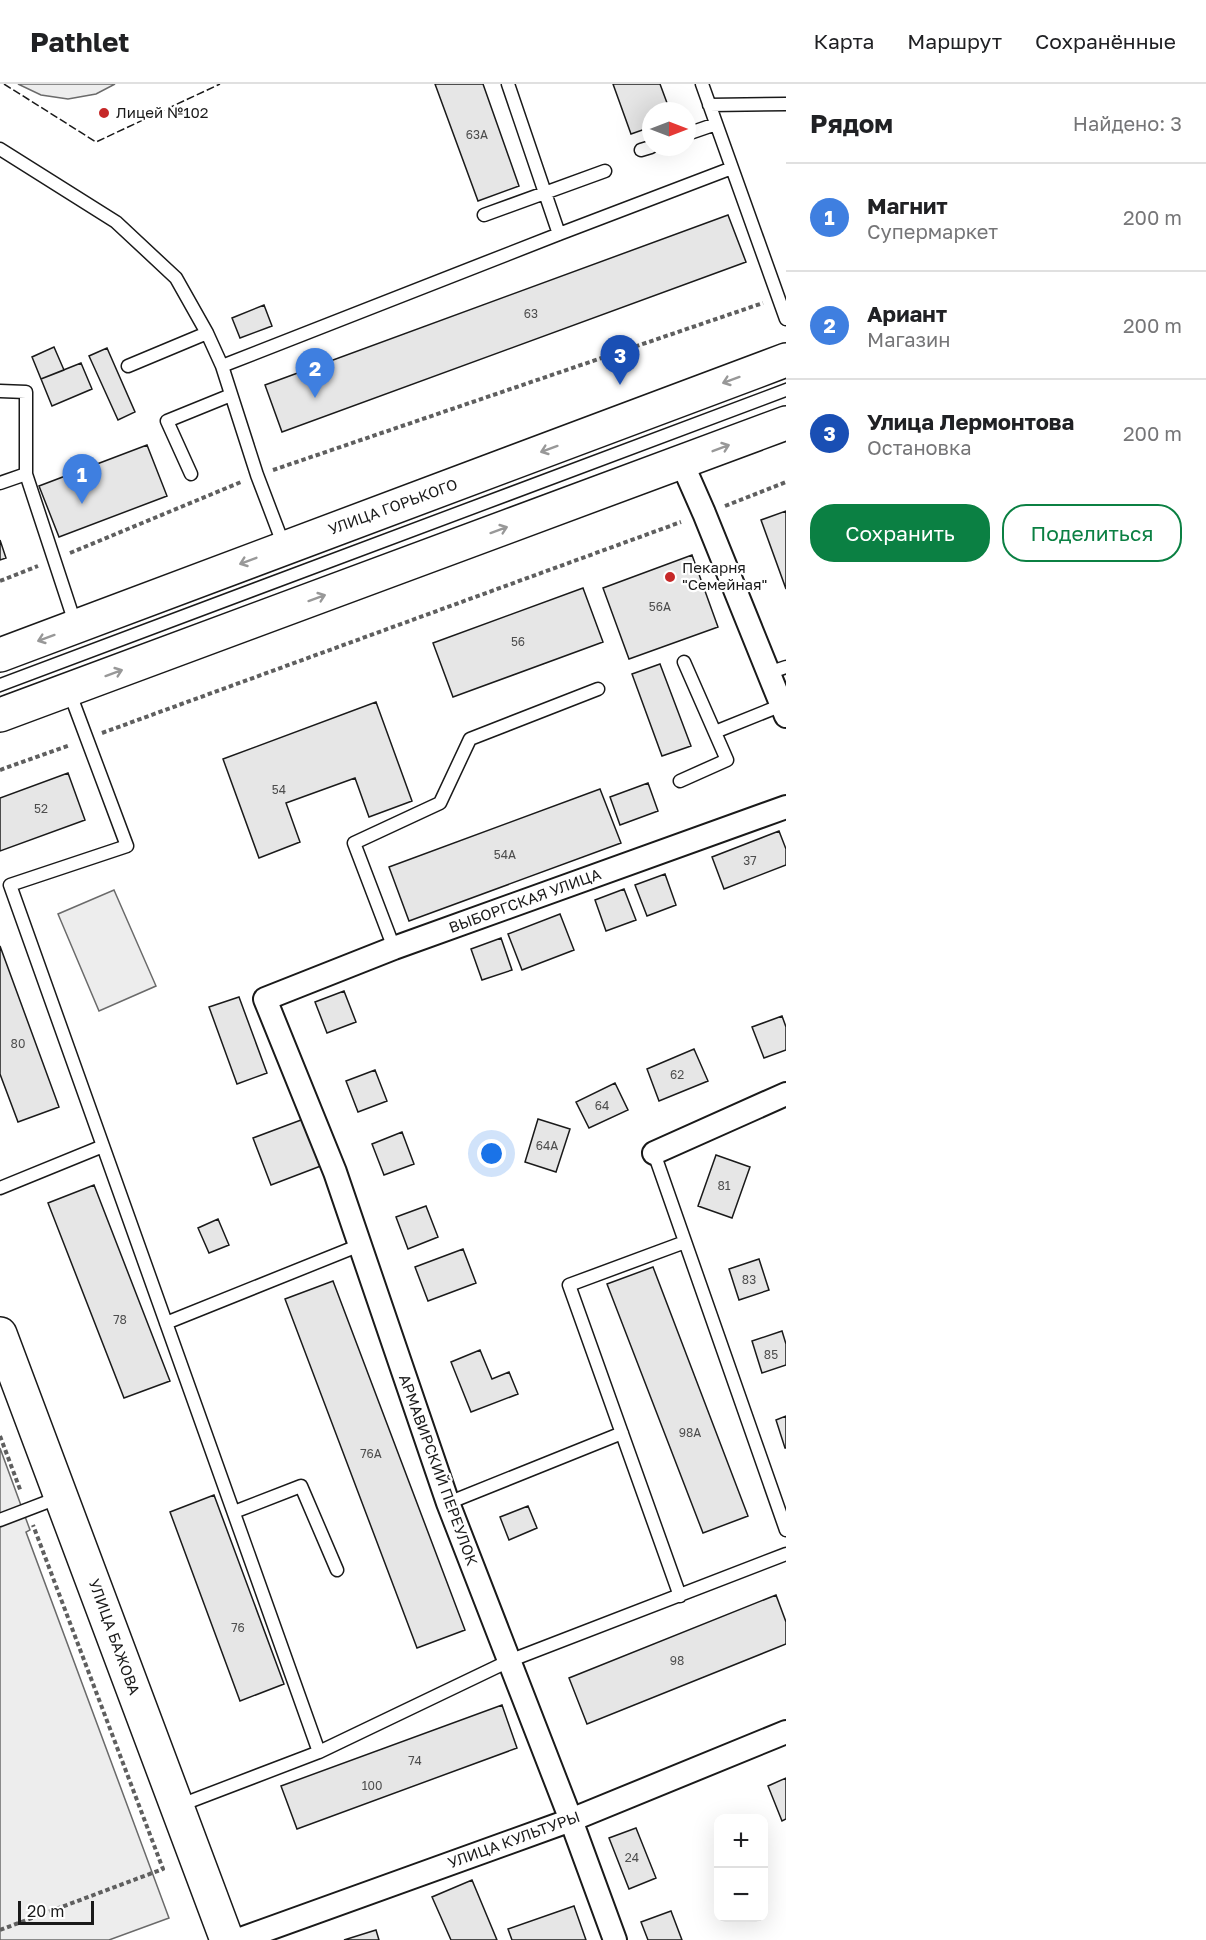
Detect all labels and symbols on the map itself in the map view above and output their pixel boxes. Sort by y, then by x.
north arrow [642,102,696,156]
place label: Лицей №102 [116,103,208,121]
marker: Лицей №102 [97,106,111,120]
house number: 63А [466,127,488,142]
house number: 63 [524,306,538,321]
pin: 3 [600,336,640,385]
pin: 2 [296,348,334,398]
one-way arrow [722,376,741,387]
one-way arrow [712,442,730,453]
one-way arrow [540,444,558,455]
pin: 1 [62,454,101,504]
street label: УЛИЦА ГОРЬКОГО [326,474,460,538]
one-way arrow [490,524,508,535]
one-way arrow [239,557,258,568]
place label: Пекарня "Семейная" [682,558,767,593]
marker: Пекарня "Семейная" [663,570,677,584]
one-way arrow [307,592,325,603]
house number: 56А [649,599,671,614]
one-way arrow [37,634,56,645]
house number: 56 [511,634,525,649]
one-way arrow [104,667,123,678]
house number: 54 [272,782,286,797]
house number: 52 [34,801,48,816]
house number: 54А [494,847,516,862]
house number: 37 [743,853,757,868]
street label: ВЫБОРГСКАЯ УЛИЦА [446,864,603,936]
house number: 80 [11,1036,25,1051]
house number: 62 [670,1067,684,1082]
house number: 64 [595,1098,609,1113]
house number: 64А [536,1138,558,1153]
your location [477,1139,506,1168]
house number: 81 [717,1178,731,1193]
house number: 83 [742,1272,756,1287]
house number: 78 [113,1312,127,1327]
house number: 85 [764,1347,778,1362]
street label: АРМАВИРСКИЙ ПЕРЕУЛОК [396,1372,482,1568]
house number: 98А [679,1425,701,1440]
house number: 76А [360,1446,382,1461]
street label: УЛИЦА БАЖОВА [86,1576,144,1697]
house number: 76 [231,1620,245,1635]
house number: 98 [670,1653,684,1668]
house number: 74 [408,1753,422,1768]
house number: 100 [362,1778,382,1793]
street label: УЛИЦА КУЛЬТУРЫ [445,1807,582,1871]
house number: 24 [625,1850,639,1865]
scale bar [18,1898,94,1926]

